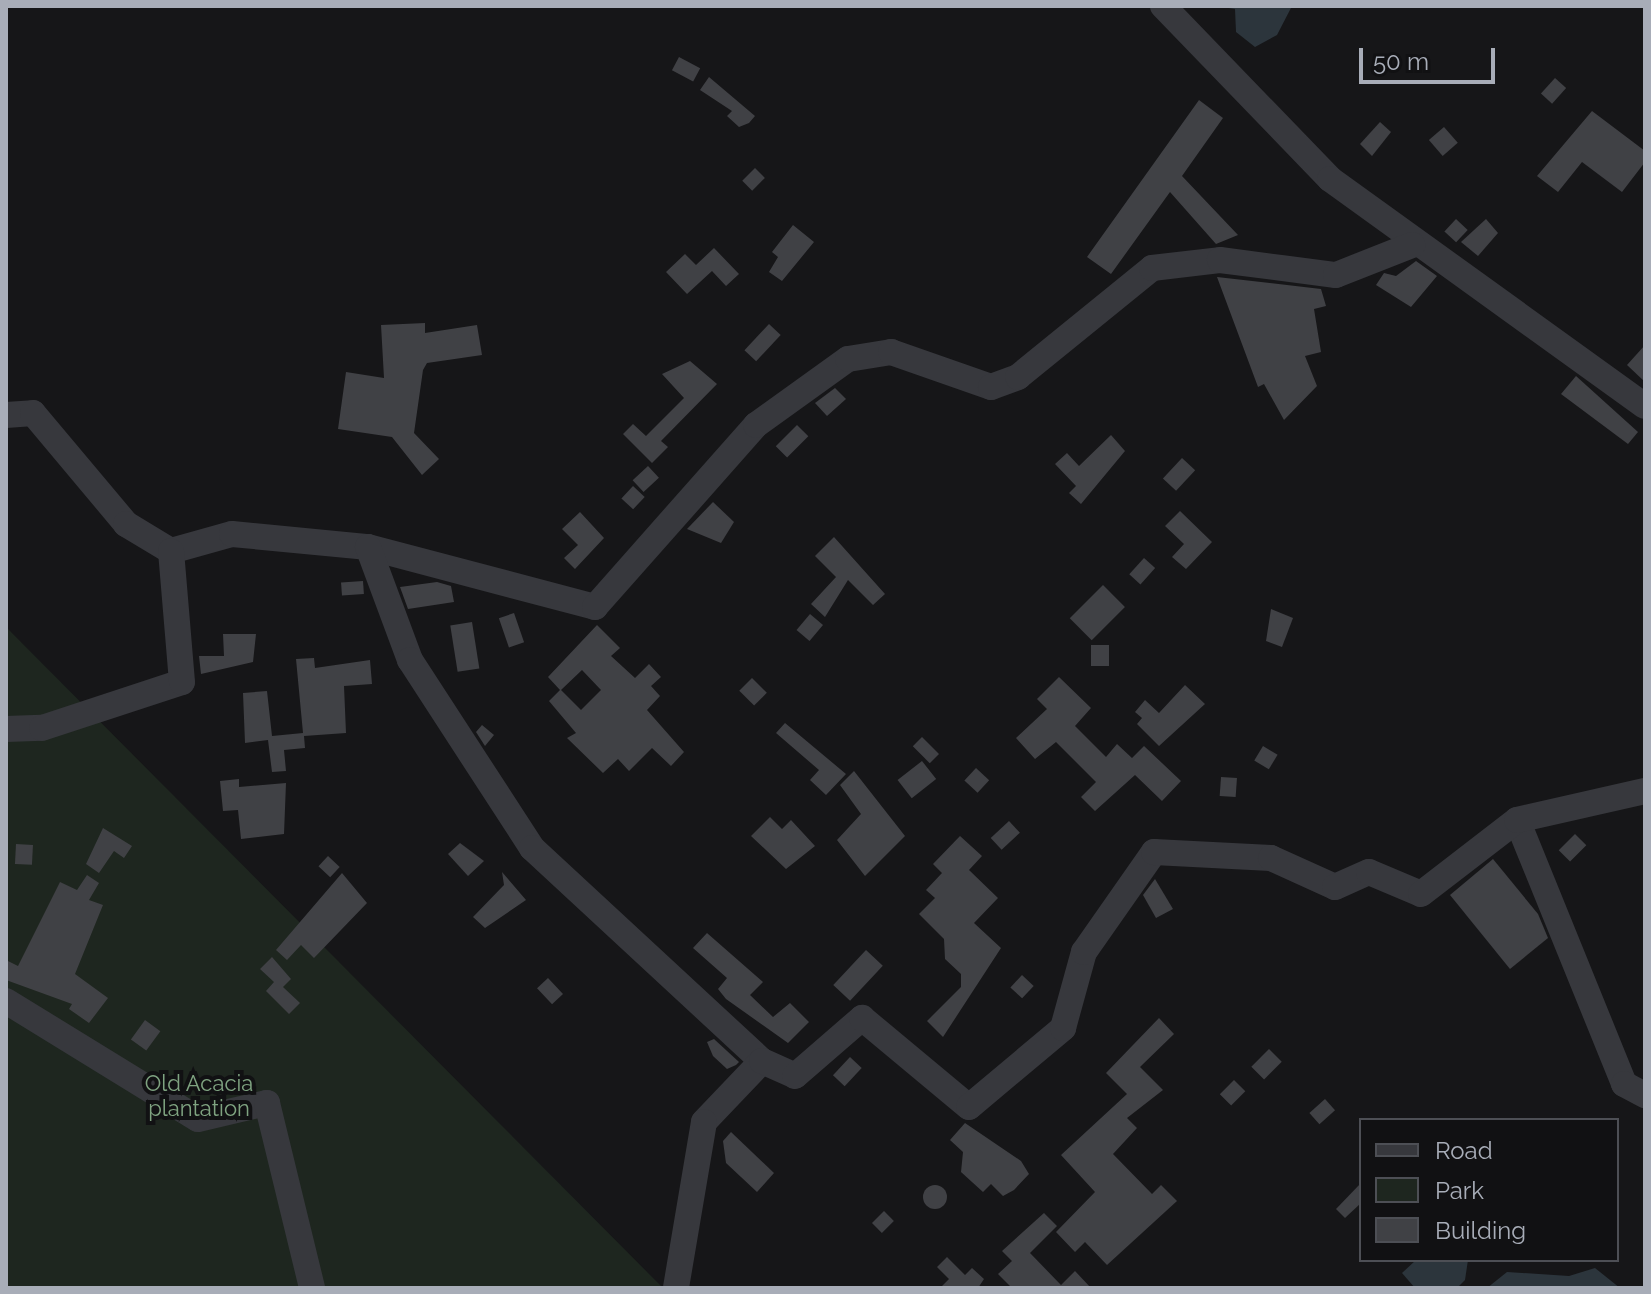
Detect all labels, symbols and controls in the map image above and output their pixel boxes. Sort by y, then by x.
scale bar [1363,32,1499,82]
text: 50 m [1373,47,1429,76]
park label: Old Acacia plantation [144,1070,254,1122]
legend [1359,1118,1619,1262]
text: Road [1435,1136,1493,1165]
text: Park [1435,1176,1484,1205]
text: Building [1435,1216,1526,1245]

